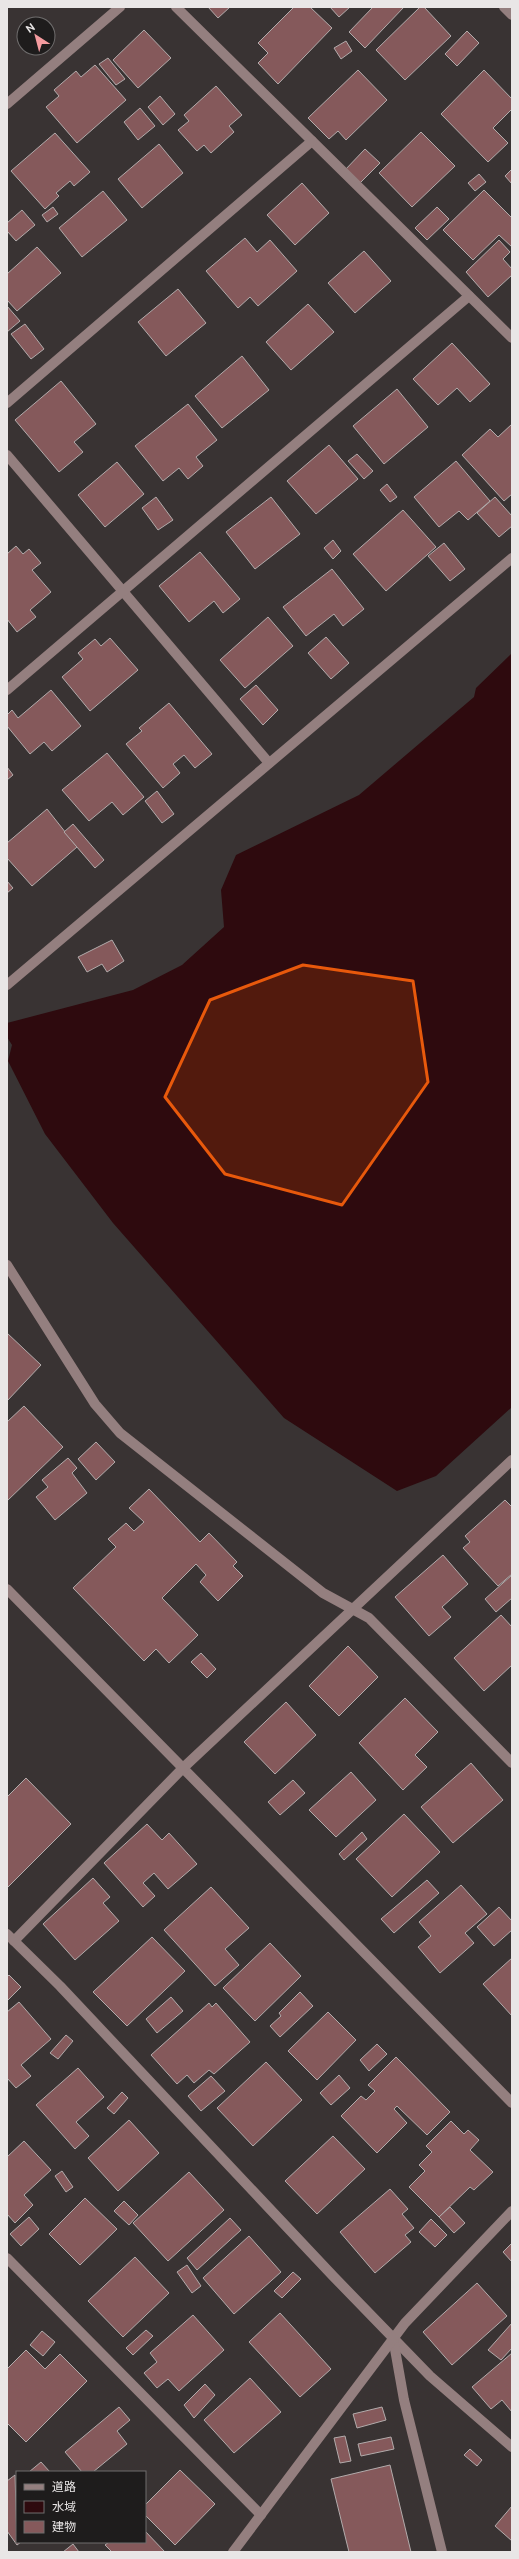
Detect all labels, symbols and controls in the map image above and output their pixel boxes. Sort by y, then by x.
north arrow [16,16,56,56]
text: N [23,21,37,35]
legend [16,2471,146,2543]
text: 道路 [52,2480,76,2493]
text: 水域 [52,2500,76,2513]
text: 建物 [52,2520,76,2533]

